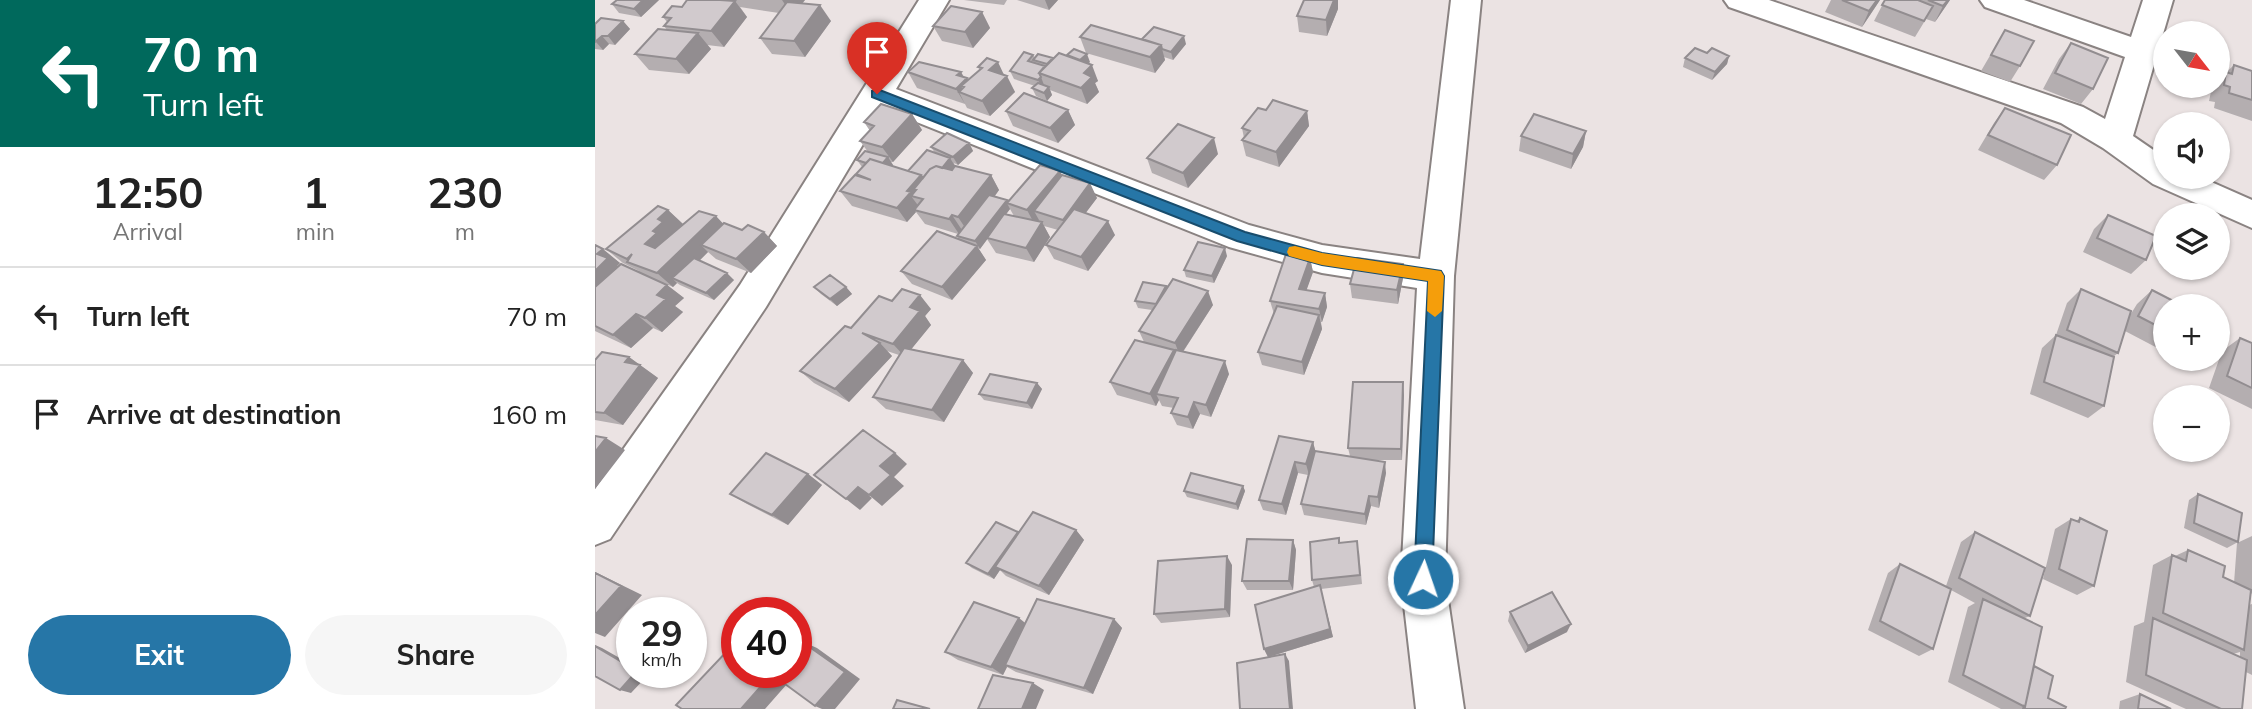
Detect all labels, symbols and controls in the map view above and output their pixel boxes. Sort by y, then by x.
north arrow [2153,21,2229,98]
map controls [2153,21,2230,462]
pin [847,22,907,94]
text: 70 m [143,23,259,84]
icon: left [28,28,119,119]
icon: arrive [858,33,896,71]
text: Turn left [143,84,263,124]
button: sound [2153,112,2230,189]
text: 12:50 [92,166,203,219]
text: 1 [303,166,328,219]
text: 230 [427,166,503,219]
button: layers [2153,203,2230,280]
text: Arrival [113,217,183,246]
text: min [296,217,335,246]
text: m [455,217,475,246]
button: + [2153,294,2230,371]
icon: left [28,297,66,335]
text: Turn left [87,300,189,333]
text: 70 m [506,300,567,333]
button: − [2153,385,2230,462]
icon: arrive [28,395,66,433]
text: Arrive at destination [87,398,342,431]
text: 160 m [491,398,567,431]
position arrow [1386,542,1460,616]
speed limit sign: 40 [721,597,812,688]
text: 29 [640,611,683,655]
button: Exit [28,615,291,695]
button: Share [305,615,567,695]
text: km/h [641,648,682,671]

